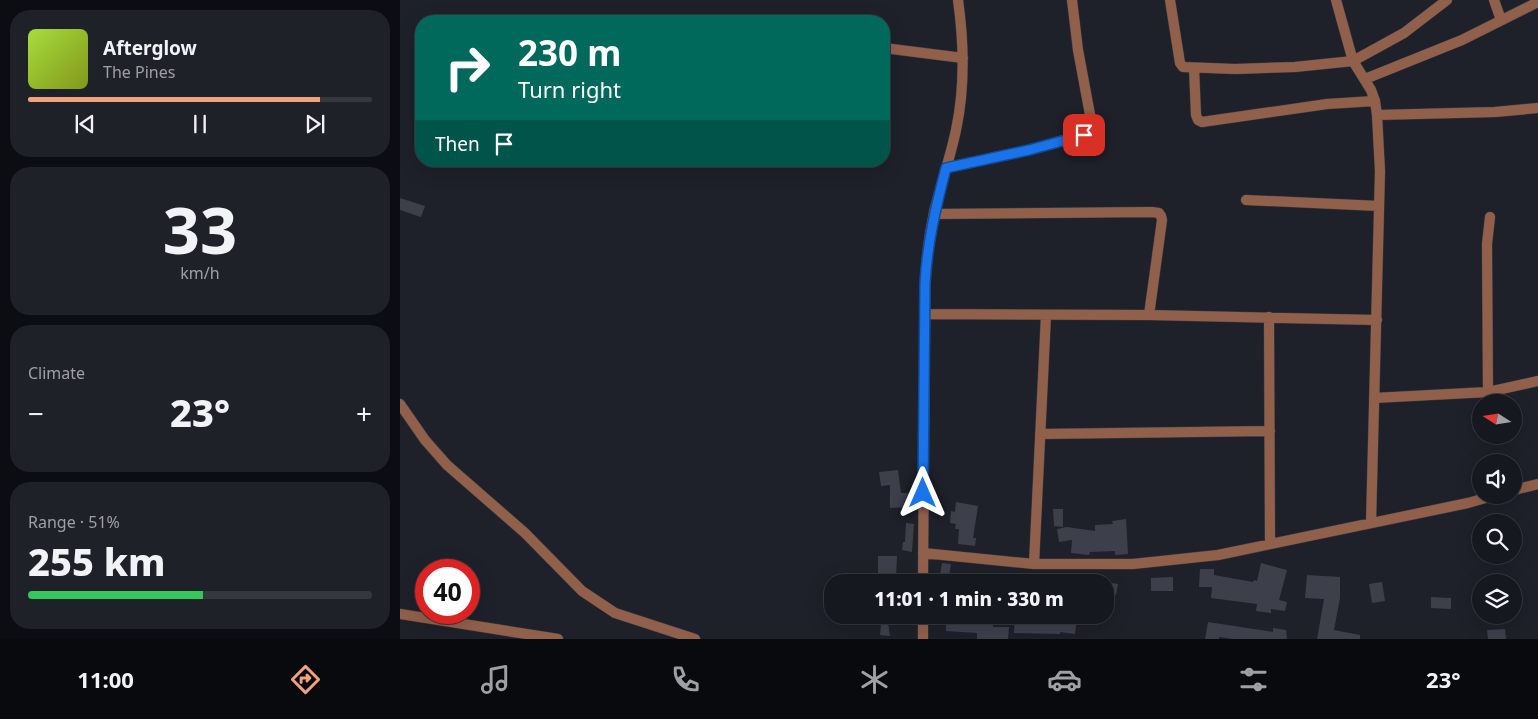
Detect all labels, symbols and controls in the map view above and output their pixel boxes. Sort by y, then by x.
text: 230 m [518,29,621,76]
text: Afterglow [103,35,197,61]
icon: right [435,35,500,100]
text: The Pines [103,61,175,83]
text: Turn right [518,74,621,104]
icon: previous [71,110,99,138]
icon: pause [186,110,214,138]
icon: next [301,110,329,138]
pin [1063,114,1105,156]
icon: arrive [1070,121,1098,149]
icon: arrive [490,130,518,158]
text: Then [435,131,480,157]
text: 33 [163,185,237,273]
text: km/h [180,262,220,284]
text: Climate [28,362,85,384]
text: 23° [170,386,230,438]
text: − [28,394,44,432]
text: + [356,394,372,432]
north arrow [1472,394,1522,444]
map controls [1472,394,1522,624]
button: sound [1472,454,1522,504]
position arrow [896,466,948,518]
text: Range · 51% [28,511,120,533]
button: search [1472,514,1522,564]
text: 255 km [28,535,166,587]
speed limit sign: 40 [415,559,480,624]
button: layers [1472,574,1522,624]
text: 11:01 · 1 min · 330 m [874,586,1064,612]
icon: directions [288,662,323,697]
icon: music [478,662,513,697]
icon: phone [668,662,703,697]
icon: climate [857,662,892,697]
icon: car [1047,662,1082,697]
icon: filters [1236,662,1271,697]
text: 11:00 [77,664,134,694]
text: 23° [1426,664,1461,694]

